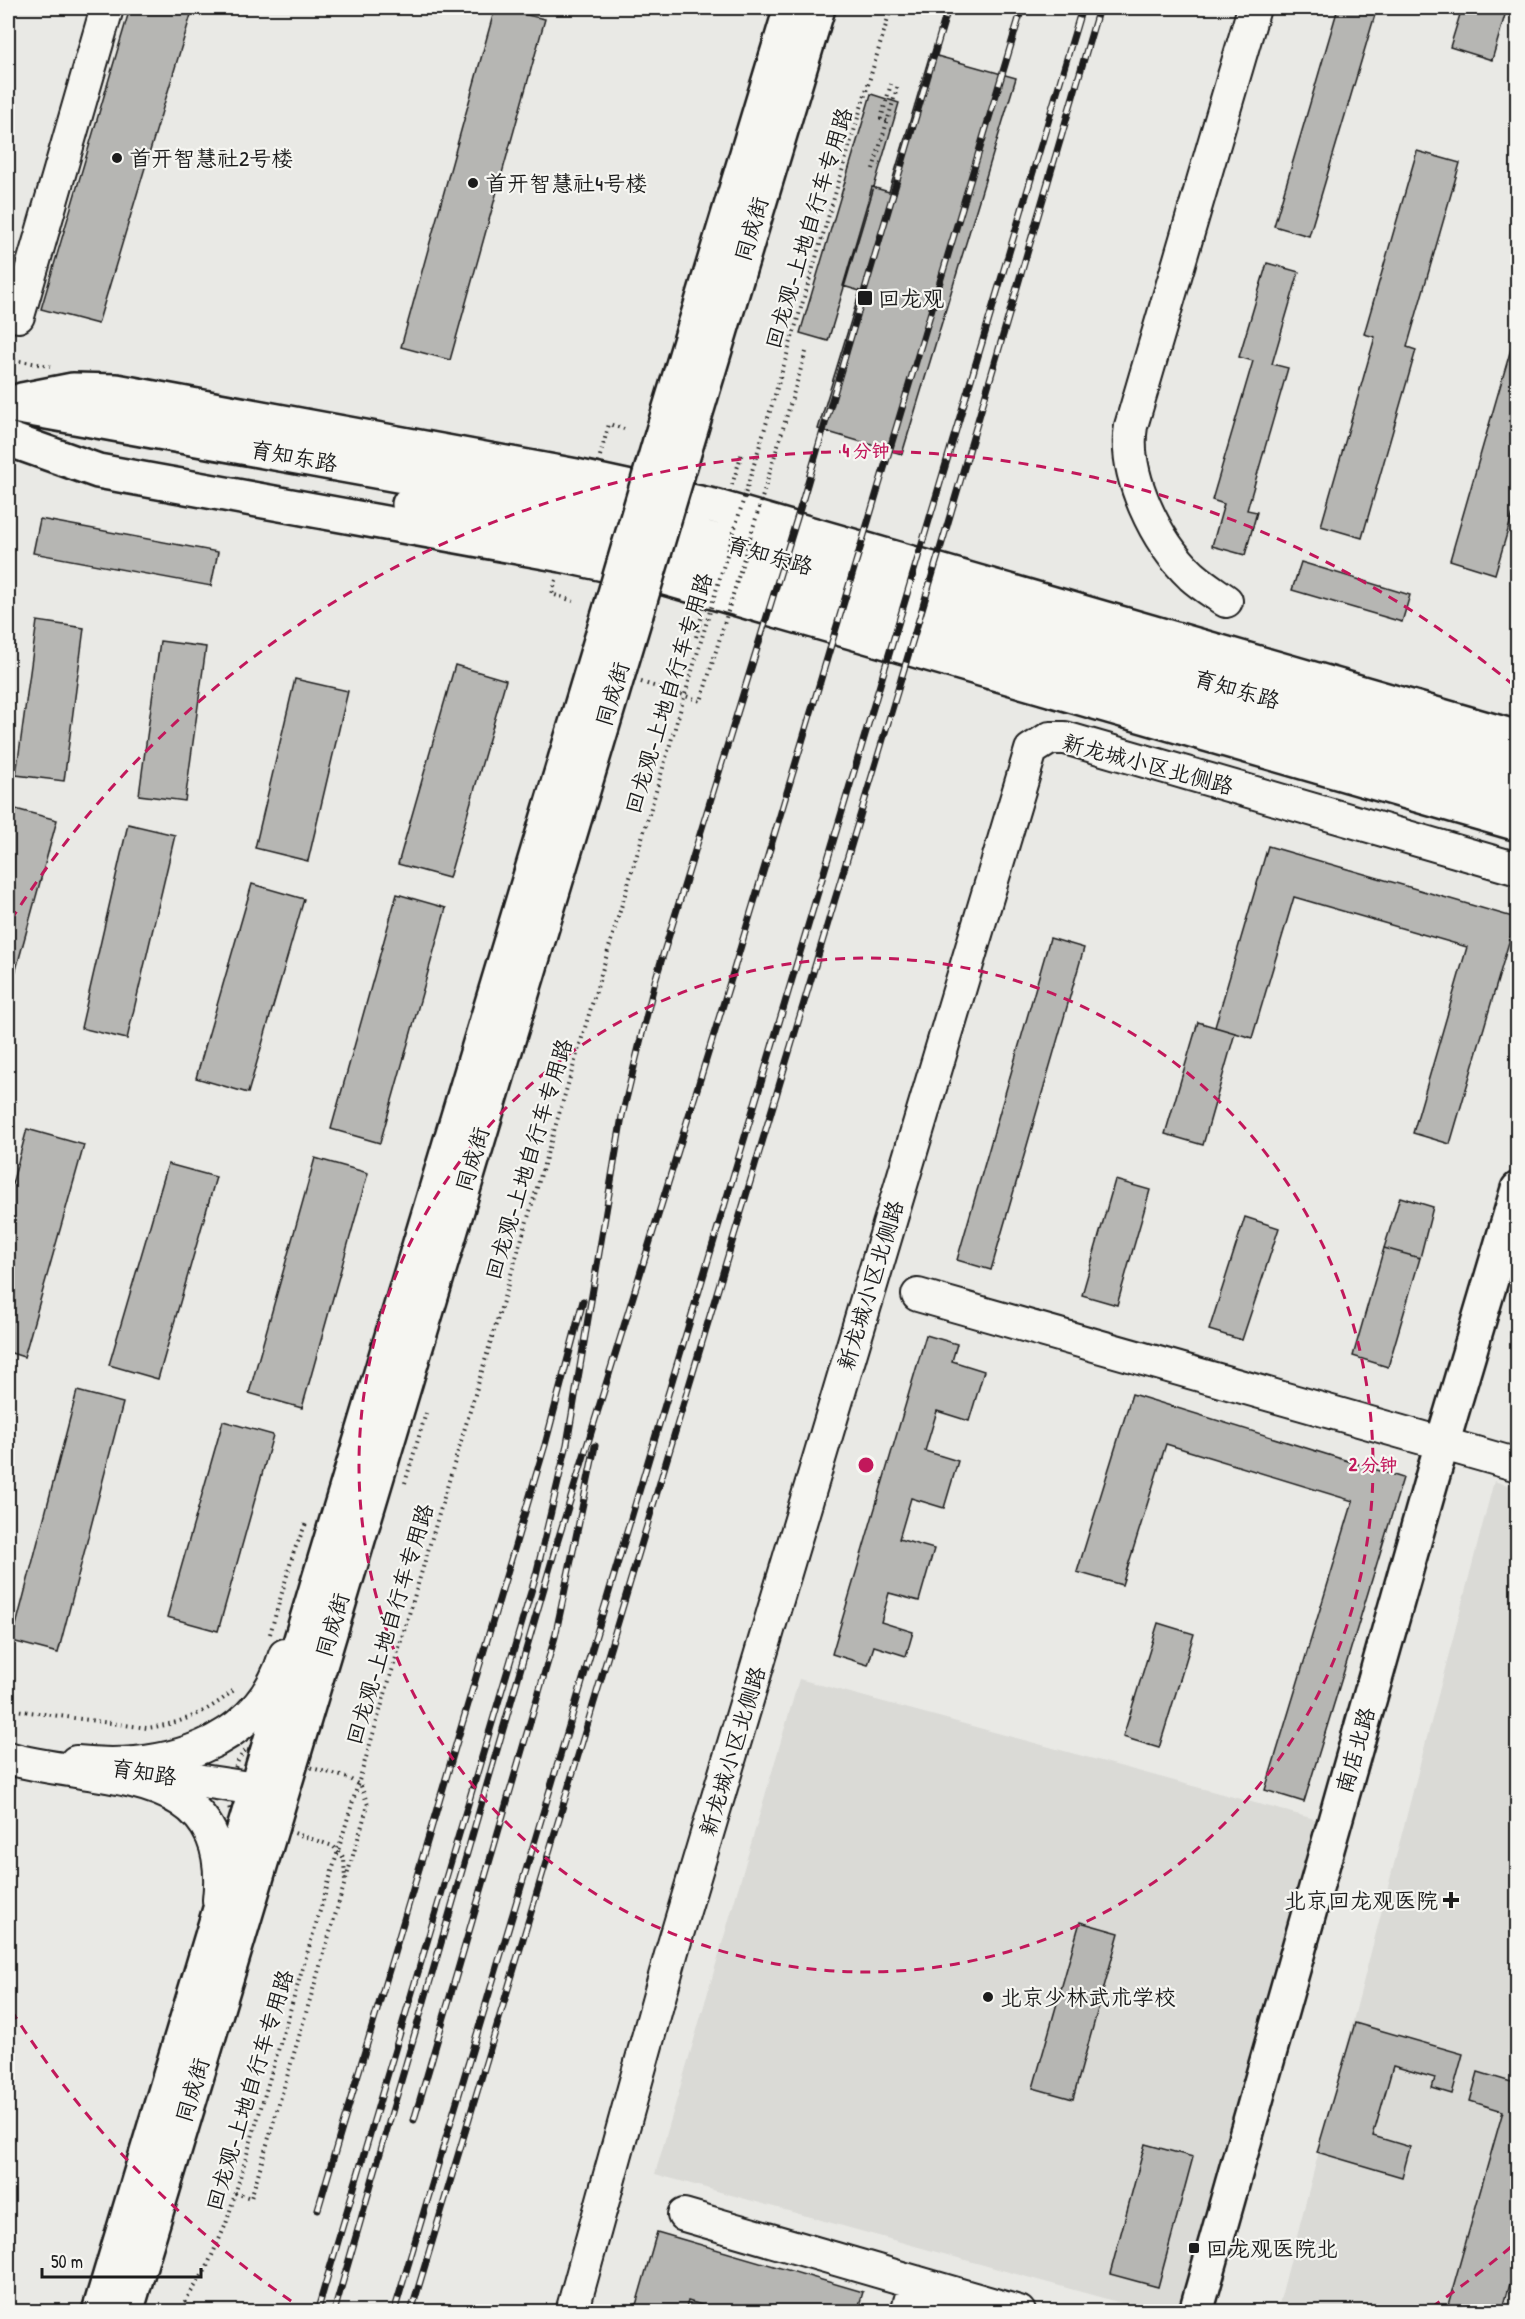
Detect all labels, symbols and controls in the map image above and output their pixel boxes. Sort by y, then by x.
street label: 回龙观-上地自行车专用路 [757,104,859,352]
place label: 首开智慧社2号楼 [129,143,293,173]
marker: 首开智慧社2号楼 [110,151,124,165]
place label: 首开智慧社4号楼 [485,168,647,198]
marker: 首开智慧社4号楼 [466,176,480,190]
street label: 同成街 [727,193,775,265]
place label: 回龙观 [878,283,944,313]
marker: 回龙观 [856,289,874,307]
street label: 育知东路 [248,434,340,478]
text: 4 分钟 [843,438,889,463]
street label: 育知东路 [724,528,816,582]
street label: 回龙观-上地自行车专用路 [617,569,719,817]
street label: 同成街 [588,658,636,730]
street label: 育知东路 [1191,662,1283,716]
street label: 新龙城小区北侧路 [1059,727,1237,801]
street label: 回龙观-上地自行车专用路 [477,1035,579,1283]
street label: 同成街 [448,1123,496,1195]
street label: 新龙城小区北侧路 [830,1196,910,1374]
text: 2 分钟 [1349,1452,1397,1477]
centre of rings [856,1455,876,1475]
street label: 回龙观-上地自行车专用路 [338,1500,440,1748]
street label: 同成街 [308,1589,356,1661]
street label: 新龙城小区北侧路 [692,1662,772,1840]
street label: 南店北路 [1328,1704,1382,1796]
street label: 育知路 [109,1752,179,1792]
place label: 北京回龙观医院 [1284,1885,1438,1915]
marker: 北京回龙观医院 [1442,1891,1460,1909]
street label: 回龙观-上地自行车专用路 [198,1966,300,2214]
place label: 北京少林武术学校 [1000,1982,1176,2012]
marker: 北京少林武术学校 [981,1990,995,2004]
street label: 同成街 [168,2054,216,2126]
place label: 回龙观医院北 [1206,2233,1338,2263]
scale bar [42,2241,201,2279]
marker: 回龙观医院北 [1187,2241,1201,2255]
text: 50 m [51,2249,83,2274]

